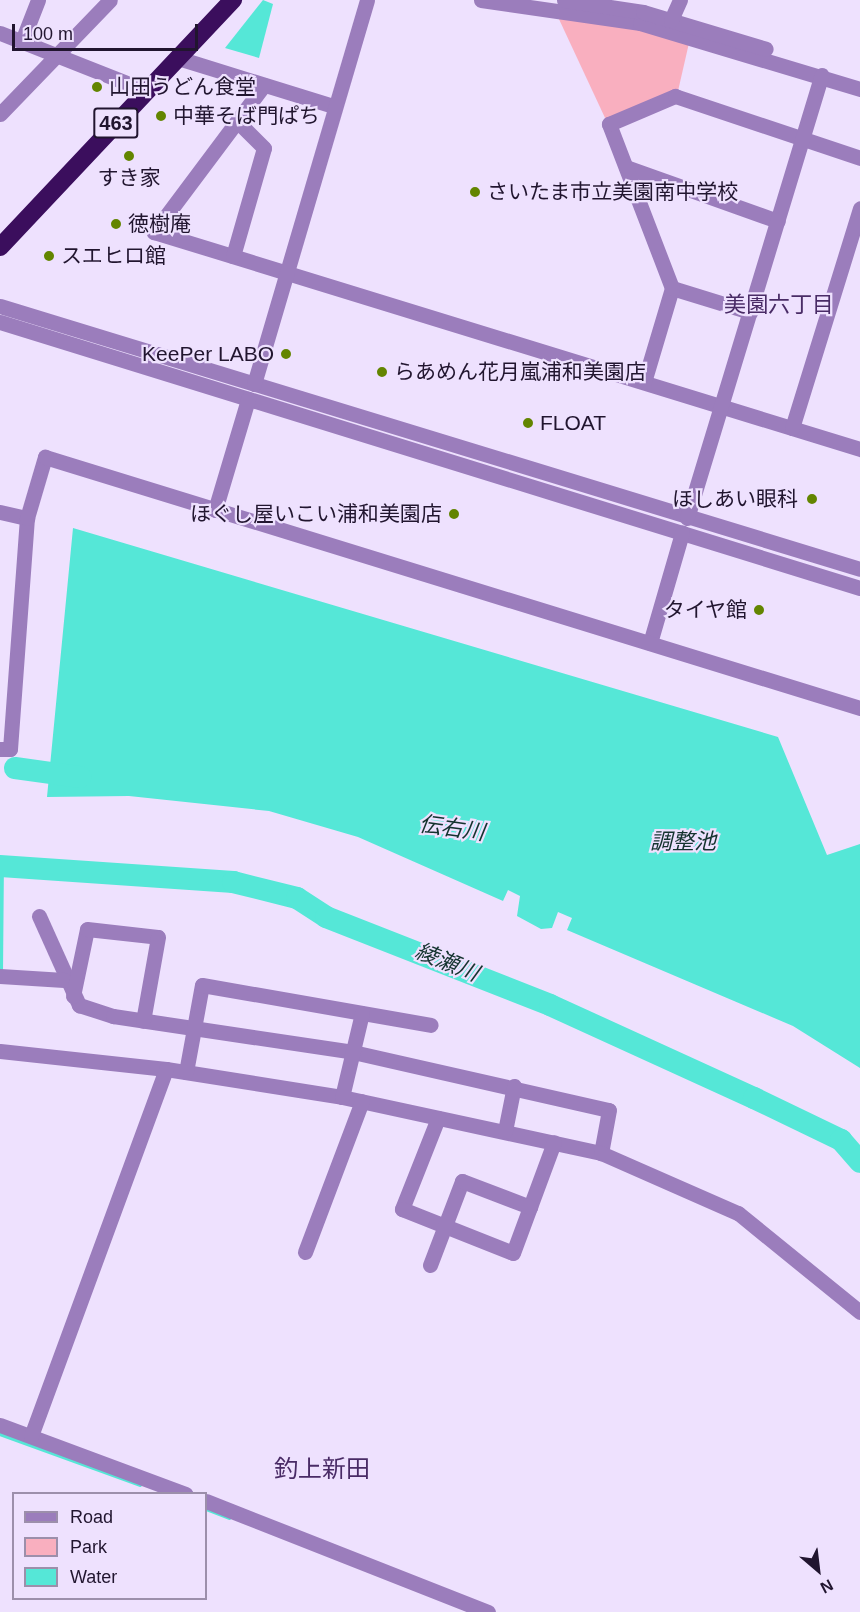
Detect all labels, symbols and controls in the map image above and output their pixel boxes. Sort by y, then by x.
scale bar [15,12,201,50]
text: 100 m [23,24,73,44]
place label: 山田うどん食堂 [109,74,256,100]
marker: 山田うどん食堂 [90,80,104,94]
place label: 中華そば門ぱち [173,103,320,129]
road number: 463 [92,106,140,140]
marker: 中華そば門ぱち [154,109,168,123]
marker: すき家 [122,149,136,163]
place label: すき家 [98,165,160,191]
place label: さいたま市立美園南中学校 [487,179,739,205]
marker: さいたま市立美園南中学校 [468,185,482,199]
place label: 徳樹庵 [128,211,191,237]
marker: 徳樹庵 [109,217,123,231]
place label: スエヒロ館 [61,243,166,269]
marker: スエヒロ館 [42,249,56,263]
district label: 美園六丁目 [724,292,834,318]
place label: KeePer LABO [142,341,274,367]
marker: KeePer LABO [279,347,293,361]
place label: らあめん花月嵐浦和美園店 [394,359,646,385]
marker: らあめん花月嵐浦和美園店 [375,365,389,379]
place label: FLOAT [540,410,606,436]
marker: FLOAT [521,416,535,430]
place label: ほしあい眼科 [672,486,798,512]
marker: ほしあい眼科 [803,490,821,508]
place label: ほぐし屋いこい浦和美園店 [190,501,442,527]
marker: ほぐし屋いこい浦和美園店 [447,507,461,521]
place label: タイヤ館 [663,597,747,623]
marker: タイヤ館 [752,603,766,617]
water label: 伝右川 [417,810,487,846]
water label: 調整池 [650,829,716,855]
water label: 綾瀬川 [411,937,483,987]
district label: 釣上新田 [274,1455,370,1483]
legend [12,1492,207,1600]
text: Road [70,1507,113,1527]
text: Park [70,1537,107,1557]
north arrow [788,1540,848,1600]
text: Water [70,1567,117,1587]
text: N [818,1576,836,1597]

